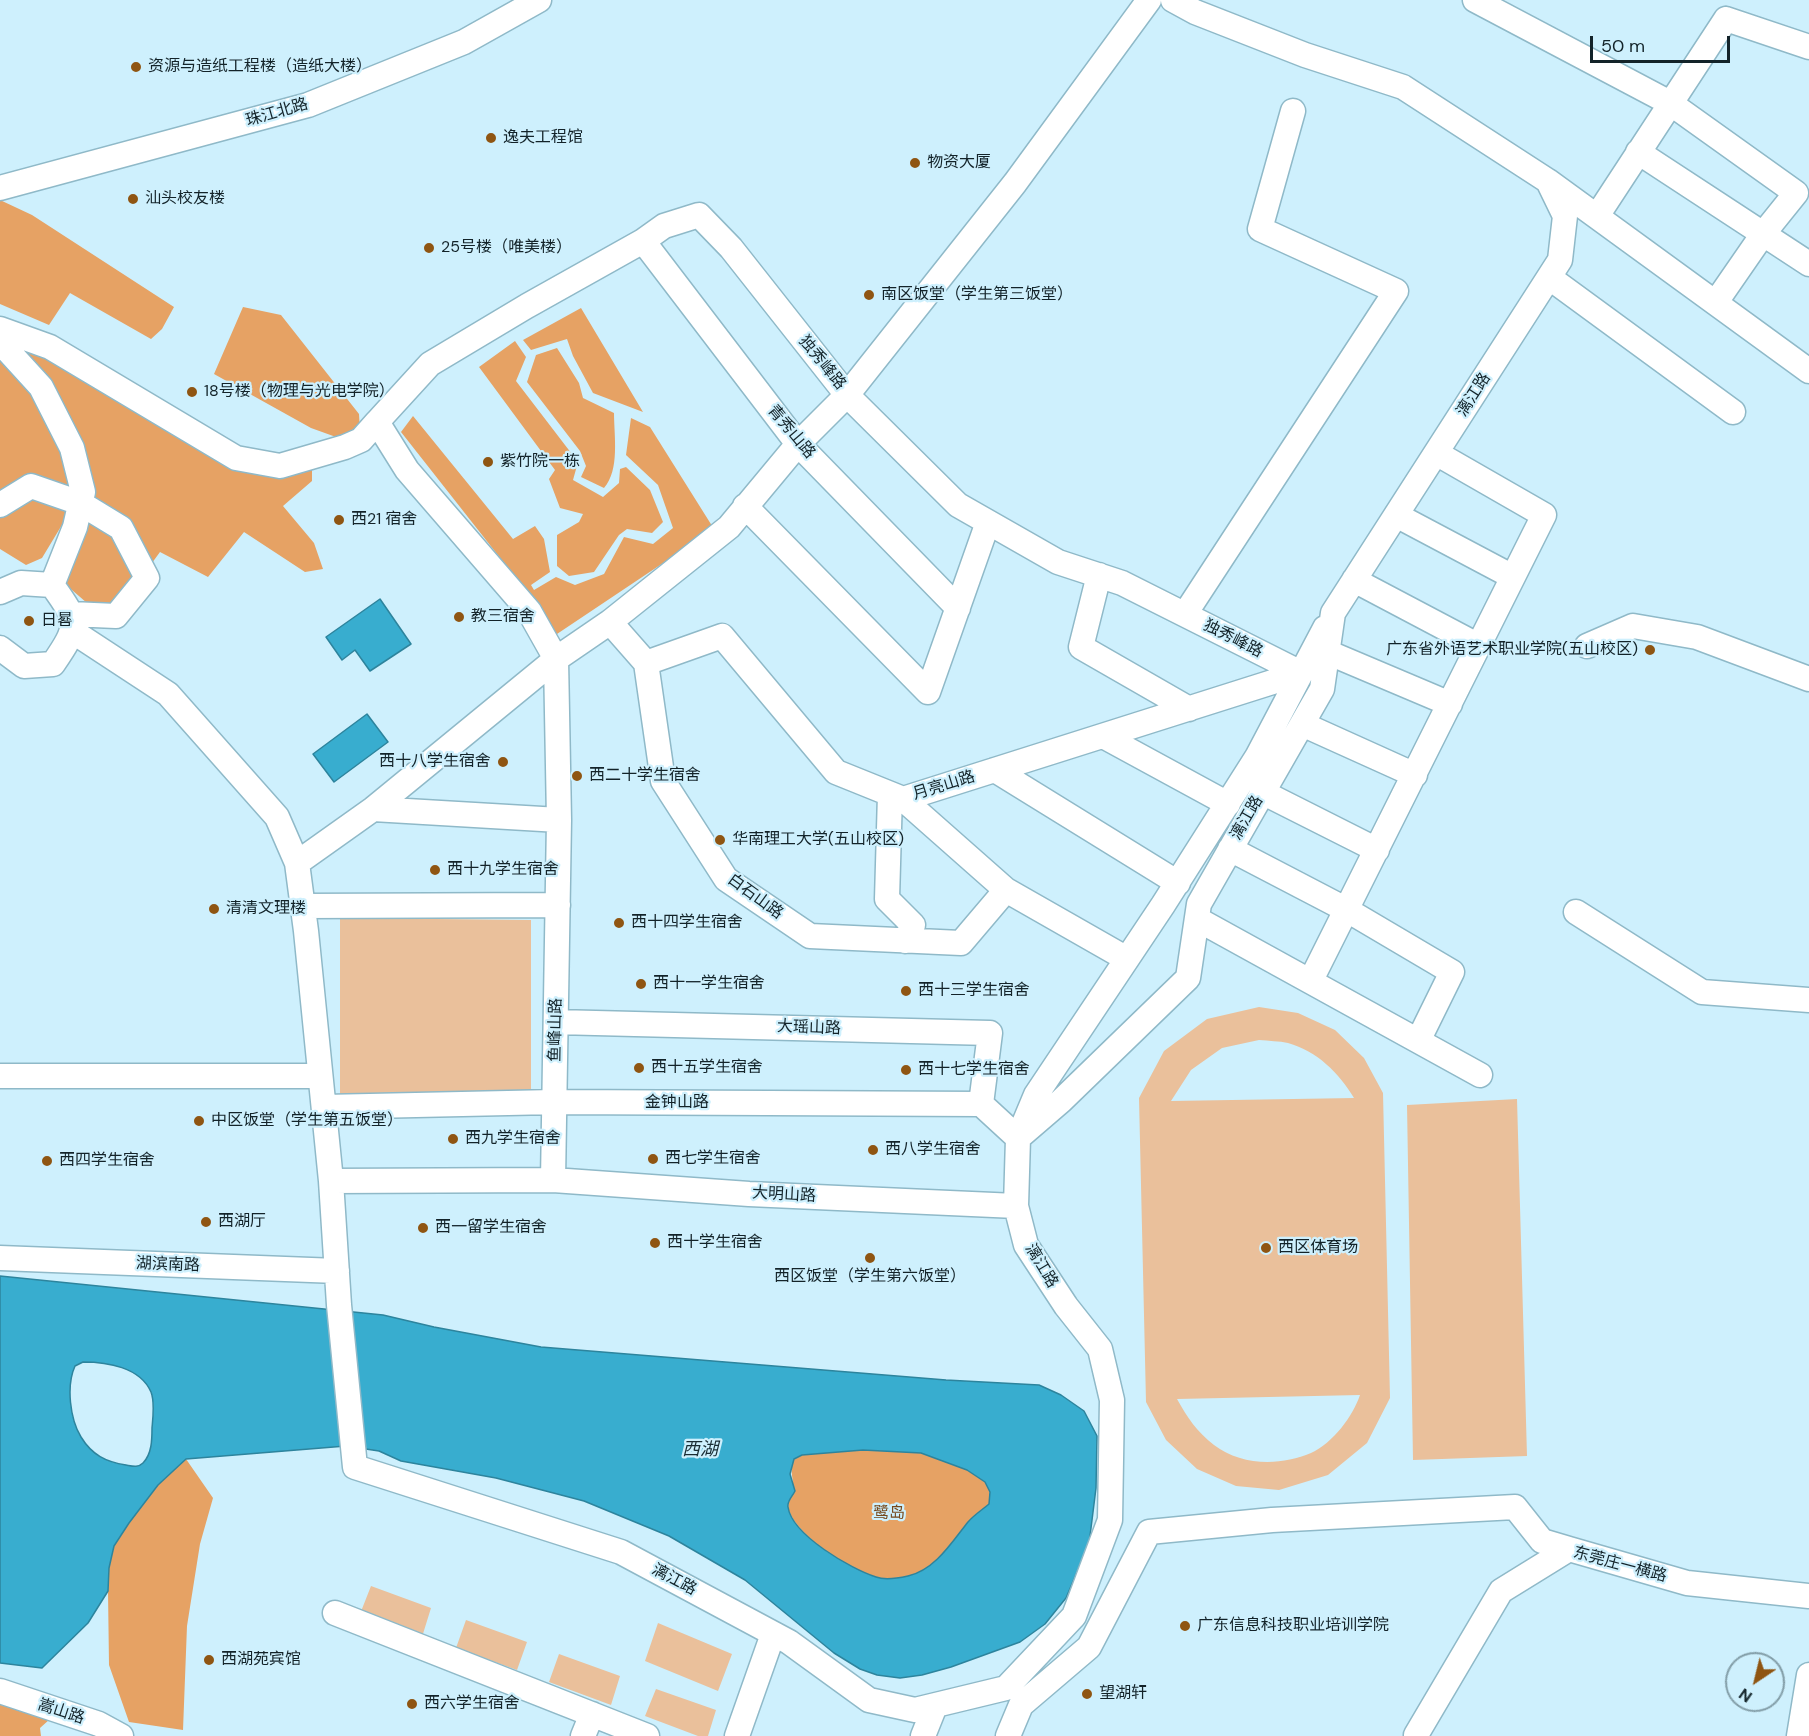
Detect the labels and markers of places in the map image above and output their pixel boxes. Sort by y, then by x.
place label: 资源与造纸工程楼（造纸大楼） [148,57,372,77]
marker: 资源与造纸工程楼（造纸大楼） [129,60,143,74]
place label: 逸夫工程馆 [503,128,583,148]
marker: 逸夫工程馆 [484,131,498,145]
place label: 物资大厦 [927,153,991,173]
marker: 物资大厦 [908,156,922,170]
place label: 汕头校友楼 [145,189,225,209]
marker: 汕头校友楼 [126,192,140,206]
place label: 25号楼（唯美楼） [441,238,572,258]
marker: 25号楼（唯美楼） [422,241,436,255]
place label: 南区饭堂（学生第三饭堂） [881,285,1073,305]
marker: 南区饭堂（学生第三饭堂） [862,288,876,302]
place label: 18号楼（物理与光电学院） [204,382,395,402]
marker: 18号楼（物理与光电学院） [185,385,199,399]
place label: 紫竹院一栋 [500,452,580,472]
marker: 紫竹院一栋 [481,455,495,469]
place label: 西21 宿舍 [351,510,417,530]
marker: 西21 宿舍 [332,513,346,527]
place label: 教三宿舍 [471,607,535,627]
marker: 教三宿舍 [452,610,466,624]
place label: 日晷 [41,611,73,631]
marker: 日晷 [22,614,36,628]
place label: 广东省外语艺术职业学院(五山校区) [1386,640,1638,660]
marker: 广东省外语艺术职业学院(五山校区) [1643,643,1657,657]
place label: 西十八学生宿舍 [379,752,491,772]
marker: 西十八学生宿舍 [496,755,510,769]
place label: 西二十学生宿舍 [589,766,701,786]
marker: 西二十学生宿舍 [570,769,584,783]
place label: 华南理工大学(五山校区) [732,830,904,850]
marker: 华南理工大学(五山校区) [713,833,727,847]
place label: 西十九学生宿舍 [447,860,559,880]
marker: 西十九学生宿舍 [428,863,442,877]
place label: 清清文理楼 [226,899,306,919]
marker: 清清文理楼 [207,902,221,916]
place label: 西十四学生宿舍 [631,913,743,933]
marker: 西十四学生宿舍 [612,916,626,930]
place label: 西十一学生宿舍 [653,974,765,994]
marker: 西十一学生宿舍 [634,977,648,991]
place label: 西十三学生宿舍 [918,981,1030,1001]
marker: 西十三学生宿舍 [899,984,913,998]
place label: 西十五学生宿舍 [651,1058,763,1078]
place label: 西十七学生宿舍 [918,1060,1030,1080]
marker: 西十五学生宿舍 [632,1061,646,1075]
marker: 西十七学生宿舍 [899,1063,913,1077]
place label: 中区饭堂（学生第五饭堂） [211,1111,403,1131]
marker: 中区饭堂（学生第五饭堂） [192,1114,206,1128]
place label: 西九学生宿舍 [465,1129,561,1149]
marker: 西九学生宿舍 [446,1132,460,1146]
place label: 西八学生宿舍 [885,1140,981,1160]
marker: 西八学生宿舍 [866,1143,880,1157]
place label: 西七学生宿舍 [665,1149,761,1169]
place label: 西四学生宿舍 [59,1151,155,1171]
marker: 西七学生宿舍 [646,1152,660,1166]
marker: 西四学生宿舍 [40,1154,54,1168]
place label: 西湖厅 [218,1212,266,1232]
marker: 西湖厅 [199,1215,213,1229]
place label: 西一留学生宿舍 [435,1218,547,1238]
marker: 西一留学生宿舍 [416,1221,430,1235]
place label: 西十学生宿舍 [667,1233,763,1253]
marker: 西十学生宿舍 [648,1236,662,1250]
place label: 西区体育场 [1278,1238,1358,1258]
marker: 西区体育场 [1259,1241,1273,1255]
marker: 西区饭堂（学生第六饭堂） [863,1251,877,1265]
place label: 西区饭堂（学生第六饭堂） [774,1267,966,1287]
place label: 广东信息科技职业培训学院 [1197,1616,1389,1636]
marker: 广东信息科技职业培训学院 [1178,1619,1192,1633]
place label: 西湖苑宾馆 [221,1650,301,1670]
marker: 西湖苑宾馆 [202,1653,216,1667]
place label: 望湖轩 [1099,1684,1147,1704]
marker: 望湖轩 [1080,1687,1094,1701]
place label: 西六学生宿舍 [424,1694,520,1714]
marker: 西六学生宿舍 [405,1697,419,1711]

